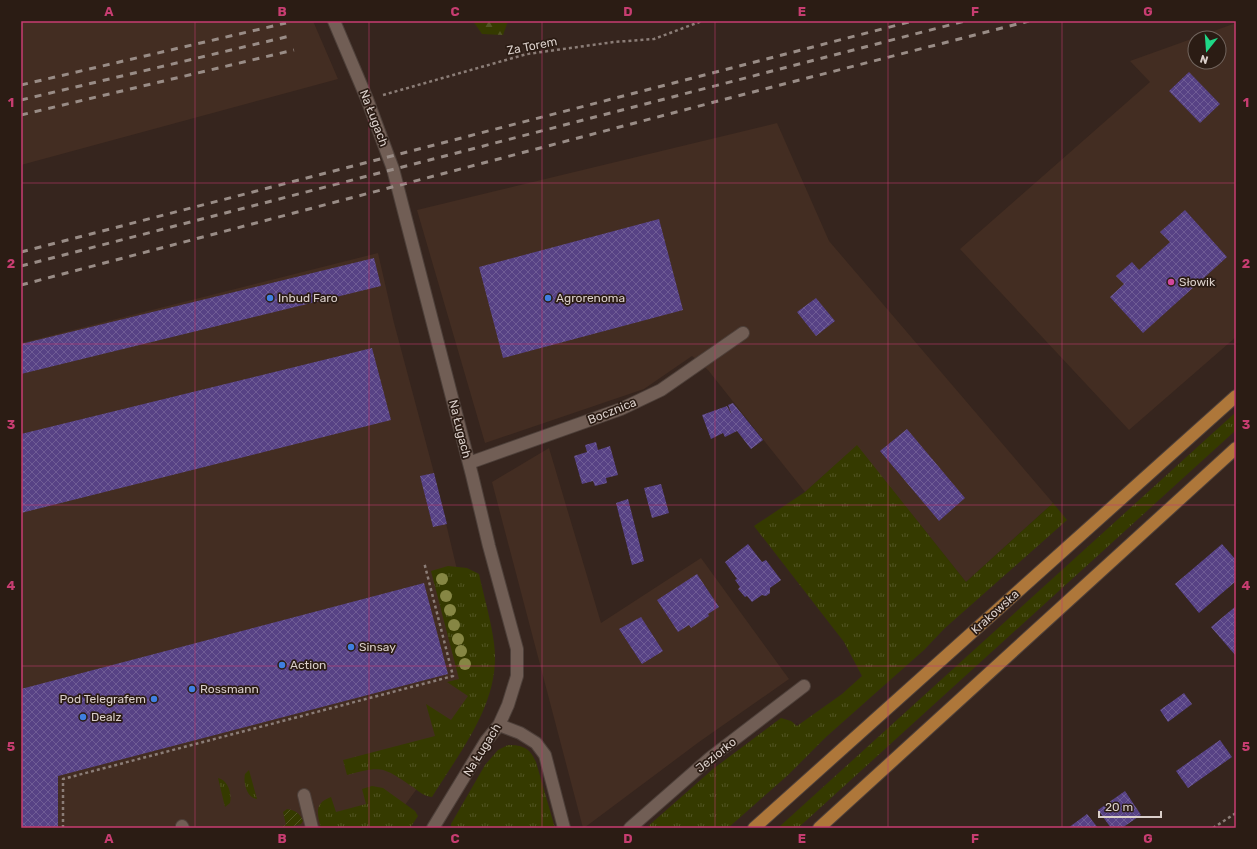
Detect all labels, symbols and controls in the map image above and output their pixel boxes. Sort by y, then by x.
text: A [104,4,114,19]
text: B [277,4,287,19]
text: C [450,4,460,19]
text: D [623,4,633,19]
text: E [798,4,806,19]
text: F [971,4,979,19]
text: G [1143,4,1153,19]
north arrow [1187,30,1227,70]
street label: Za Torem [506,34,558,58]
text: N [1198,52,1210,66]
street label: Na Ługach [357,88,391,148]
text: 1 [8,95,14,110]
text: 1 [1243,95,1249,110]
text: 2 [7,256,15,271]
text: 2 [1242,256,1250,271]
place label: Słowik [1179,275,1216,289]
marker: Słowik [1166,277,1176,287]
place label: Inbud Faro [278,291,338,305]
place label: Agrorenoma [556,291,625,305]
marker: Inbud Faro [265,293,275,303]
marker: Agrorenoma [543,293,553,303]
street label: Bocznica [586,395,638,427]
street label: Na Ługach [446,398,474,460]
text: 3 [7,417,16,432]
text: 3 [1242,417,1251,432]
text: 4 [7,578,16,593]
text: 4 [1242,578,1251,593]
street label: Krakowska [968,587,1022,637]
place label: Sinsay [359,640,396,654]
marker: Sinsay [346,642,356,652]
place label: Action [290,658,326,672]
marker: Action [277,660,287,670]
place label: Rossmann [200,682,259,696]
marker: Rossmann [187,684,197,694]
place label: Pod Telegrafem [59,692,146,706]
marker: Pod Telegrafem [149,694,159,704]
place label: Dealz [91,710,122,724]
marker: Dealz [78,712,88,722]
street label: Na Ługach [460,721,504,779]
street label: Jeziorko [693,735,739,775]
text: 5 [7,739,15,754]
text: 5 [1242,739,1250,754]
scale bar [1099,793,1161,819]
text: 20 m [1105,800,1133,814]
text: A [104,831,114,846]
text: B [277,831,287,846]
text: C [450,831,460,846]
text: D [623,831,633,846]
text: E [798,831,806,846]
text: F [971,831,979,846]
text: G [1143,831,1153,846]

